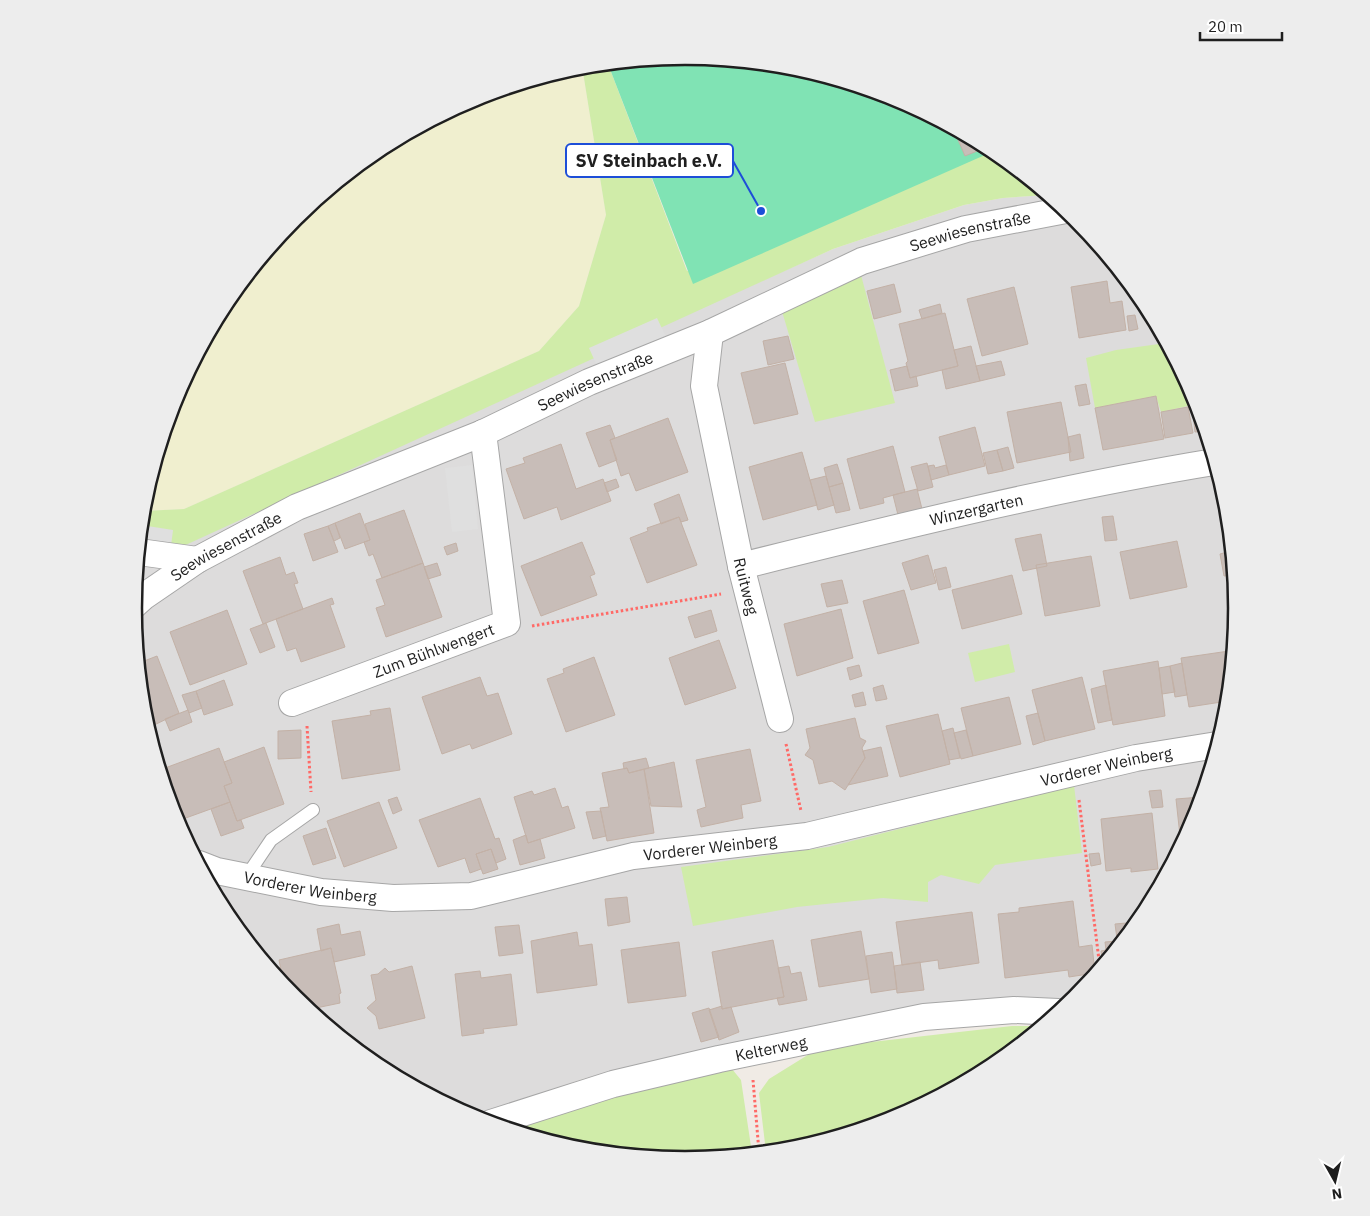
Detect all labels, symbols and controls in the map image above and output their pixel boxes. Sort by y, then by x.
scale bar [1200,10,1282,42]
text: 20 m [1208,17,1243,36]
callout: SV Steinbach e.V. [566,144,733,177]
text: SV Steinbach e.V. [576,149,722,172]
street label: Seewiesenstraße [907,207,1033,256]
street label: Seewiesenstraße [534,347,656,415]
street label: Winzergarten [928,489,1025,530]
street label: Seewiesenstraße [167,507,285,585]
street label: Ruitweg [730,556,763,618]
street label: Zum Bühlwengert [370,619,497,682]
street label: Vorderer Weinberg [1038,742,1174,790]
street label: Vorderer Weinberg [642,829,778,865]
street label: Vorderer Weinberg [242,867,378,907]
street label: Kelterweg [733,1031,809,1065]
north arrow [1310,1156,1360,1206]
text: N [1331,1184,1343,1203]

